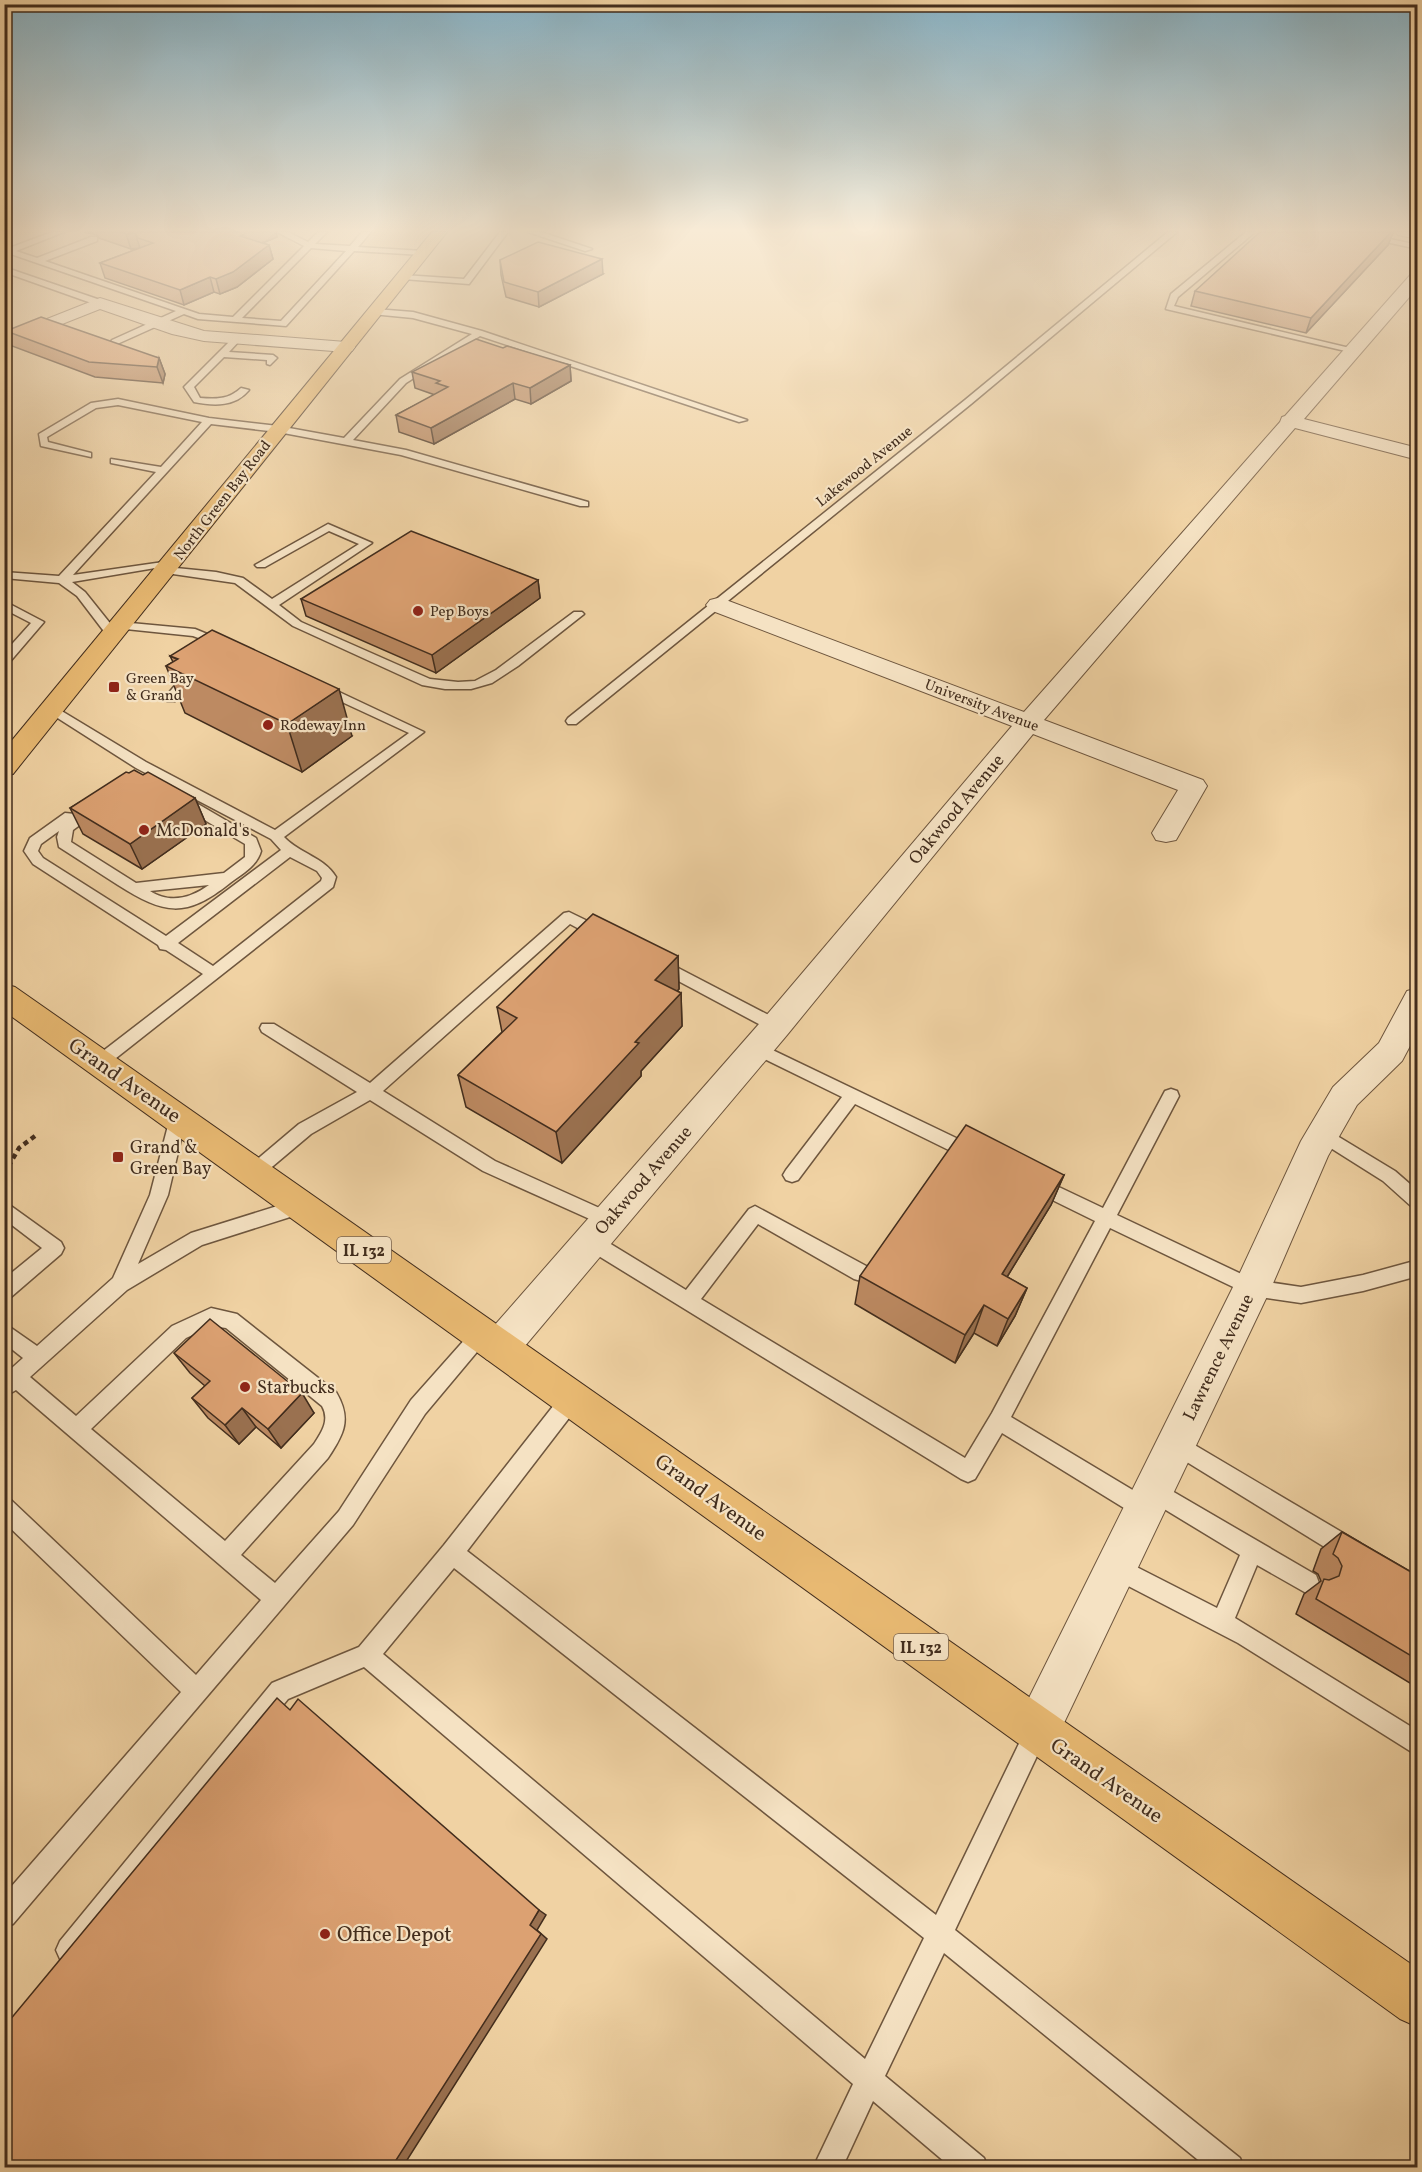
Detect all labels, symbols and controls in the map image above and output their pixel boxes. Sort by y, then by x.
street label: Lakewood Avenue [812,422,918,513]
street label: North Green Bay Road [170,437,277,565]
place label: Pep Boys [430,602,489,623]
marker: Pep Boys [411,604,425,618]
place label: Green Bay & Grand [126,669,194,707]
street label: University Avenue [921,675,1042,738]
marker: Green Bay & Grand [107,680,121,694]
place label: Rodeway Inn [280,716,366,737]
marker: Rodeway Inn [261,718,275,732]
street label: Oakwood Avenue [903,749,1011,871]
place label: McDonald's [156,819,250,844]
marker: McDonald's [137,823,151,837]
street label: Grand Avenue [62,1032,187,1131]
street label: Oakwood Avenue [590,1121,699,1241]
place label: Grand & Green Bay [130,1136,212,1182]
marker: Grand & Green Bay [111,1150,125,1164]
road number: IL 132 [337,1237,391,1263]
street label: Lawrence Avenue [1178,1290,1261,1425]
place label: Starbucks [257,1376,335,1401]
marker: Starbucks [238,1380,252,1394]
street label: Grand Avenue [648,1448,772,1549]
road number: IL 132 [894,1634,948,1660]
street label: Grand Avenue [1044,1732,1169,1831]
place label: Office Depot [337,1921,452,1950]
marker: Office Depot [318,1927,332,1941]

